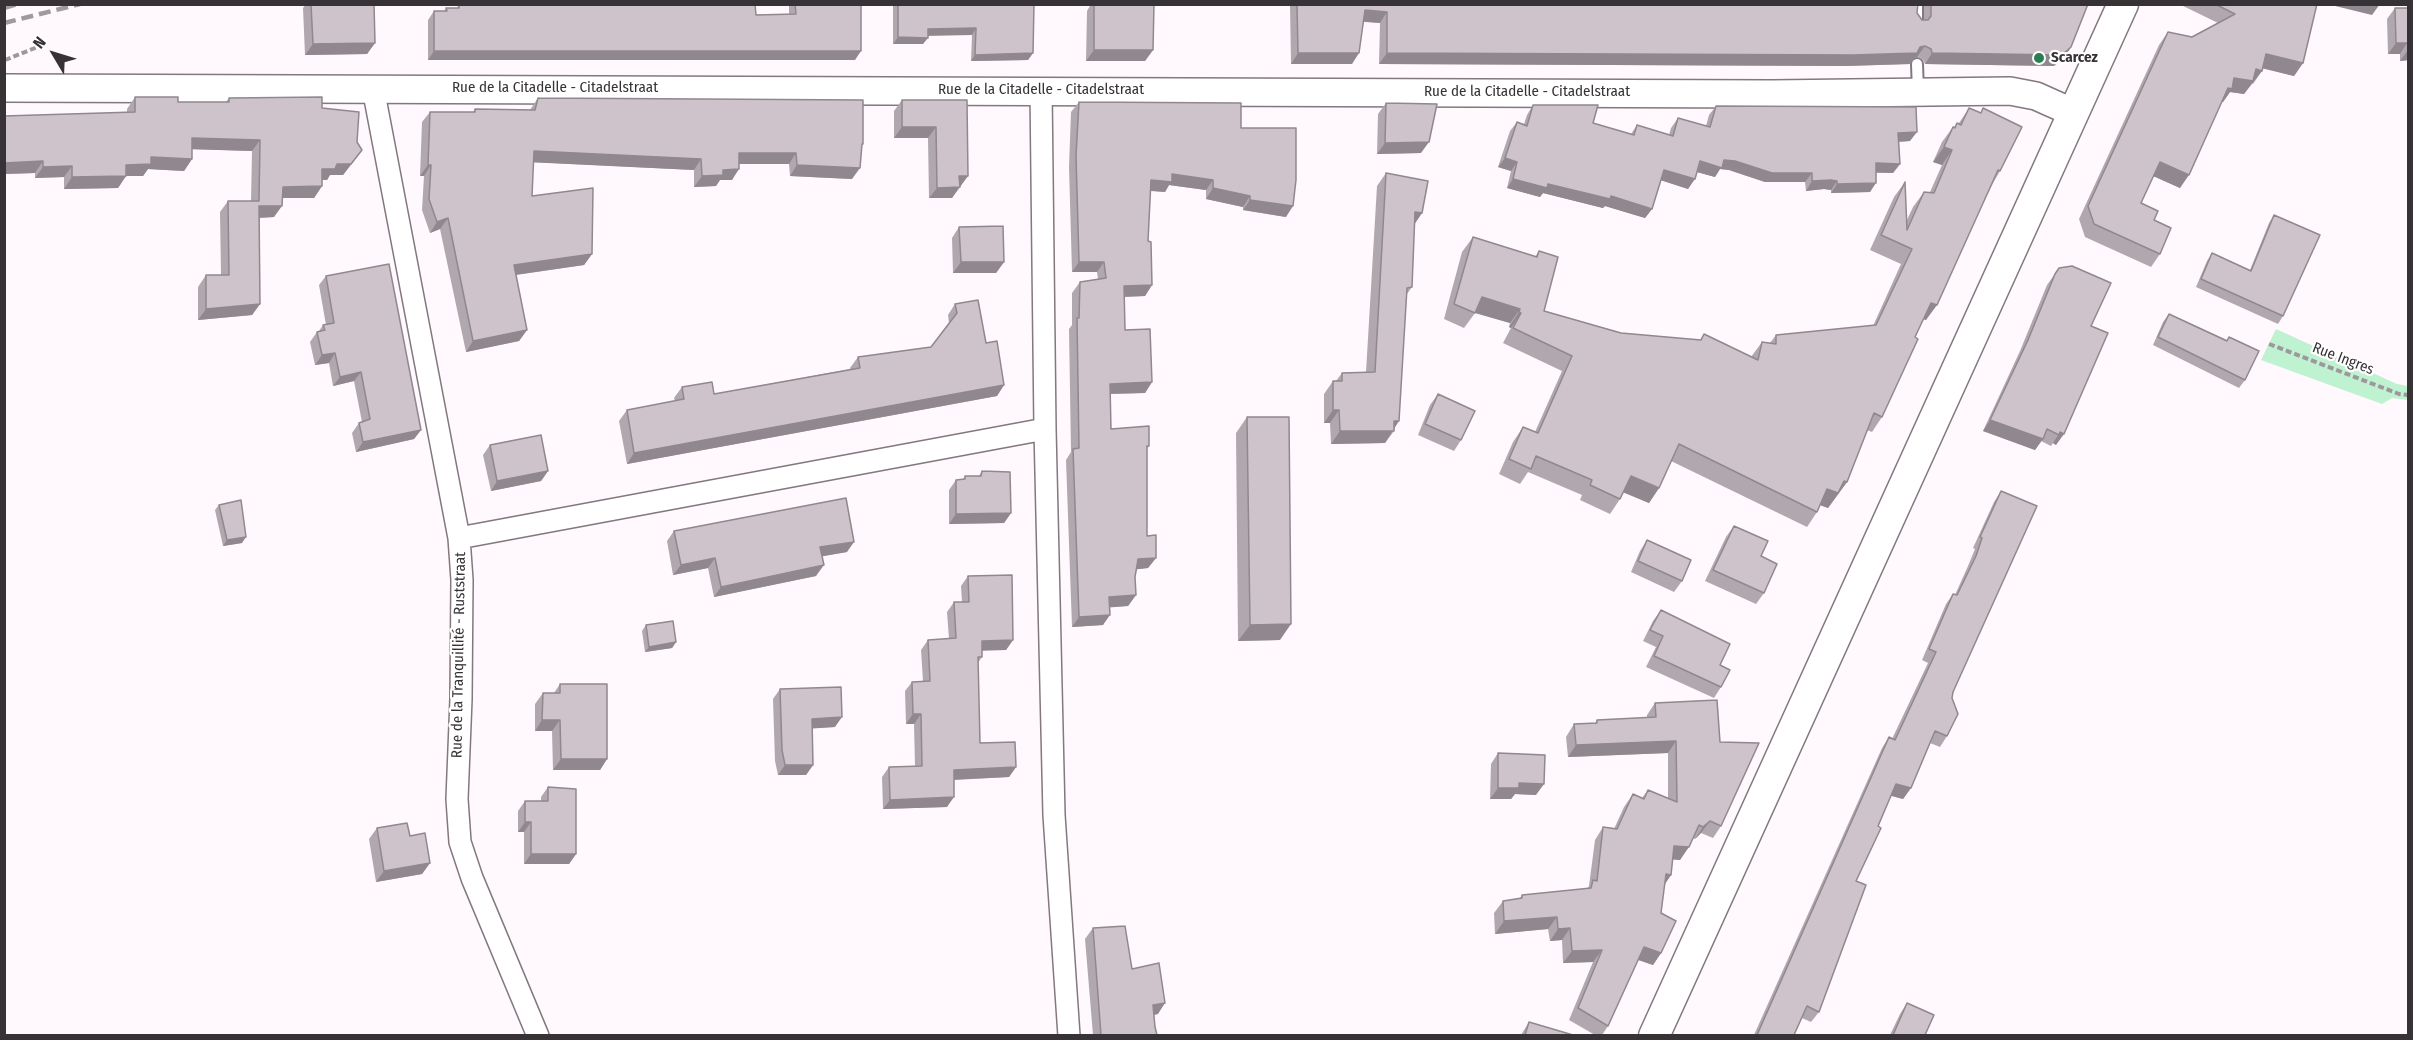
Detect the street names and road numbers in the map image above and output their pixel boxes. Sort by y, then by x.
street label: Rue de la Citadelle - Citadelstraat [452,79,658,97]
street label: Rue de la Citadelle - Citadelstraat [938,81,1144,99]
street label: Rue de la Citadelle - Citadelstraat [1424,83,1630,101]
street label: Rue Ingres [2310,339,2376,379]
street label: Rue de la Tranquillité - Ruststraat [448,552,470,758]

